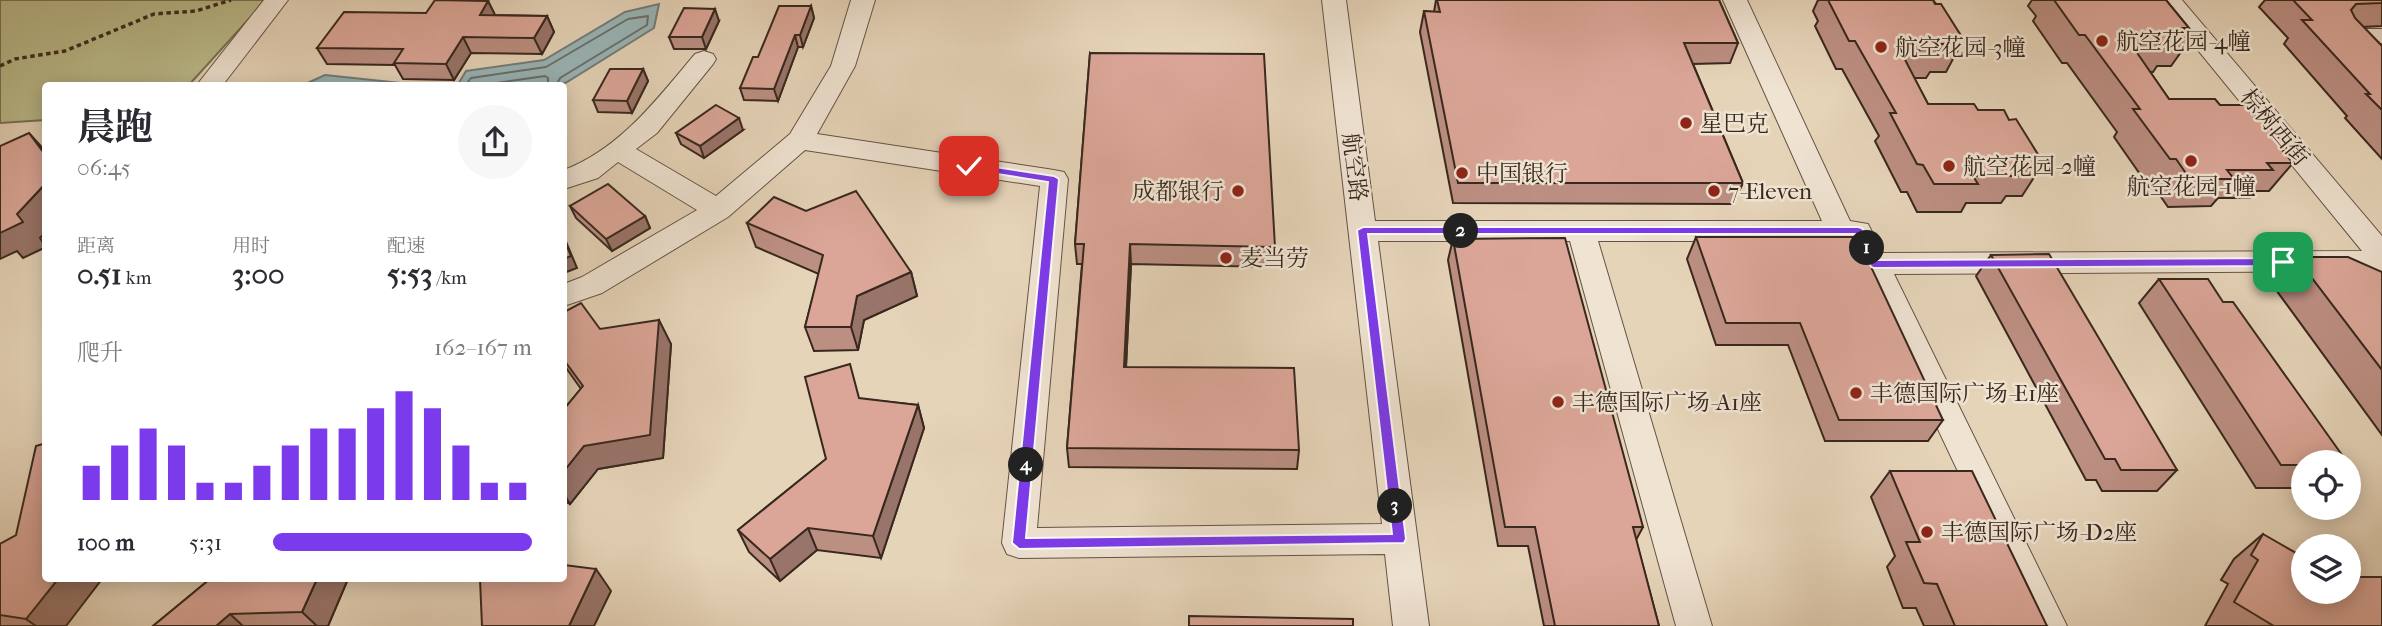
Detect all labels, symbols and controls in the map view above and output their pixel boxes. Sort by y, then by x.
place label: 航空花园-4幢 [2116,28,2251,55]
marker: 航空花园-4幢 [2094,33,2110,49]
place label: 航空花园-3幢 [1895,34,2025,61]
marker: 航空花园-3幢 [1873,39,1889,55]
street label: 棕树西街 [2235,83,2315,171]
text: 晨跑 [77,105,153,150]
button: share [458,105,532,179]
place label: 星巴克 [1700,110,1769,137]
marker: 星巴克 [1678,115,1694,131]
street label: 航空路 [1337,131,1372,203]
pin [939,136,999,196]
icon: check [950,147,988,185]
place label: 航空花园-2幢 [1963,153,2096,180]
marker: 航空花园-1幢 [2183,153,2199,169]
text: 06:45 [77,154,131,181]
marker: 航空花园-2幢 [1941,158,1957,174]
place label: 中国银行 [1476,160,1568,187]
marker: 中国银行 [1454,165,1470,181]
place label: 航空花园-1幢 [2126,173,2256,200]
place label: 成都银行 [1132,178,1224,205]
place label: 7-Eleven [1728,178,1813,205]
marker: 成都银行 [1230,183,1246,199]
marker: 7-Eleven [1706,183,1722,199]
pin: 2 [1444,214,1478,248]
text: 2 [1456,219,1465,241]
pin: 1 [1850,230,1884,266]
pin [2253,232,2313,292]
text: 距离 [77,235,115,257]
text: 用时 [232,235,270,257]
text: 配速 [387,235,425,257]
text: 1 [1863,236,1870,258]
icon: arrive [2264,243,2302,281]
place label: 麦当劳 [1240,245,1309,272]
marker: 麦当劳 [1218,250,1234,266]
text: 0.51 [77,257,122,292]
text: 3:00 [232,257,285,292]
text: 5:53 [387,257,433,292]
text: km [122,267,151,289]
text: /km [433,267,467,289]
text: 162–167 m [434,334,532,361]
text: 爬升 [77,339,123,366]
place label: 丰德国际广场-E1座 [1870,380,2059,407]
marker: 丰德国际广场-E1座 [1848,385,1864,401]
place label: 丰德国际广场-A1座 [1572,389,1762,416]
marker: 丰德国际广场-A1座 [1550,394,1566,410]
pin: 4 [1009,448,1044,482]
map controls [2291,450,2361,604]
button: locate [2291,450,2361,520]
text: 4 [1020,453,1031,475]
pin: 3 [1378,489,1412,524]
text: 3 [1391,494,1398,516]
place label: 丰德国际广场-D2座 [1941,519,2137,546]
marker: 丰德国际广场-D2座 [1919,524,1935,540]
text: 100 m [77,529,135,556]
text: 5:31 [189,529,222,556]
button: layers [2291,534,2361,604]

